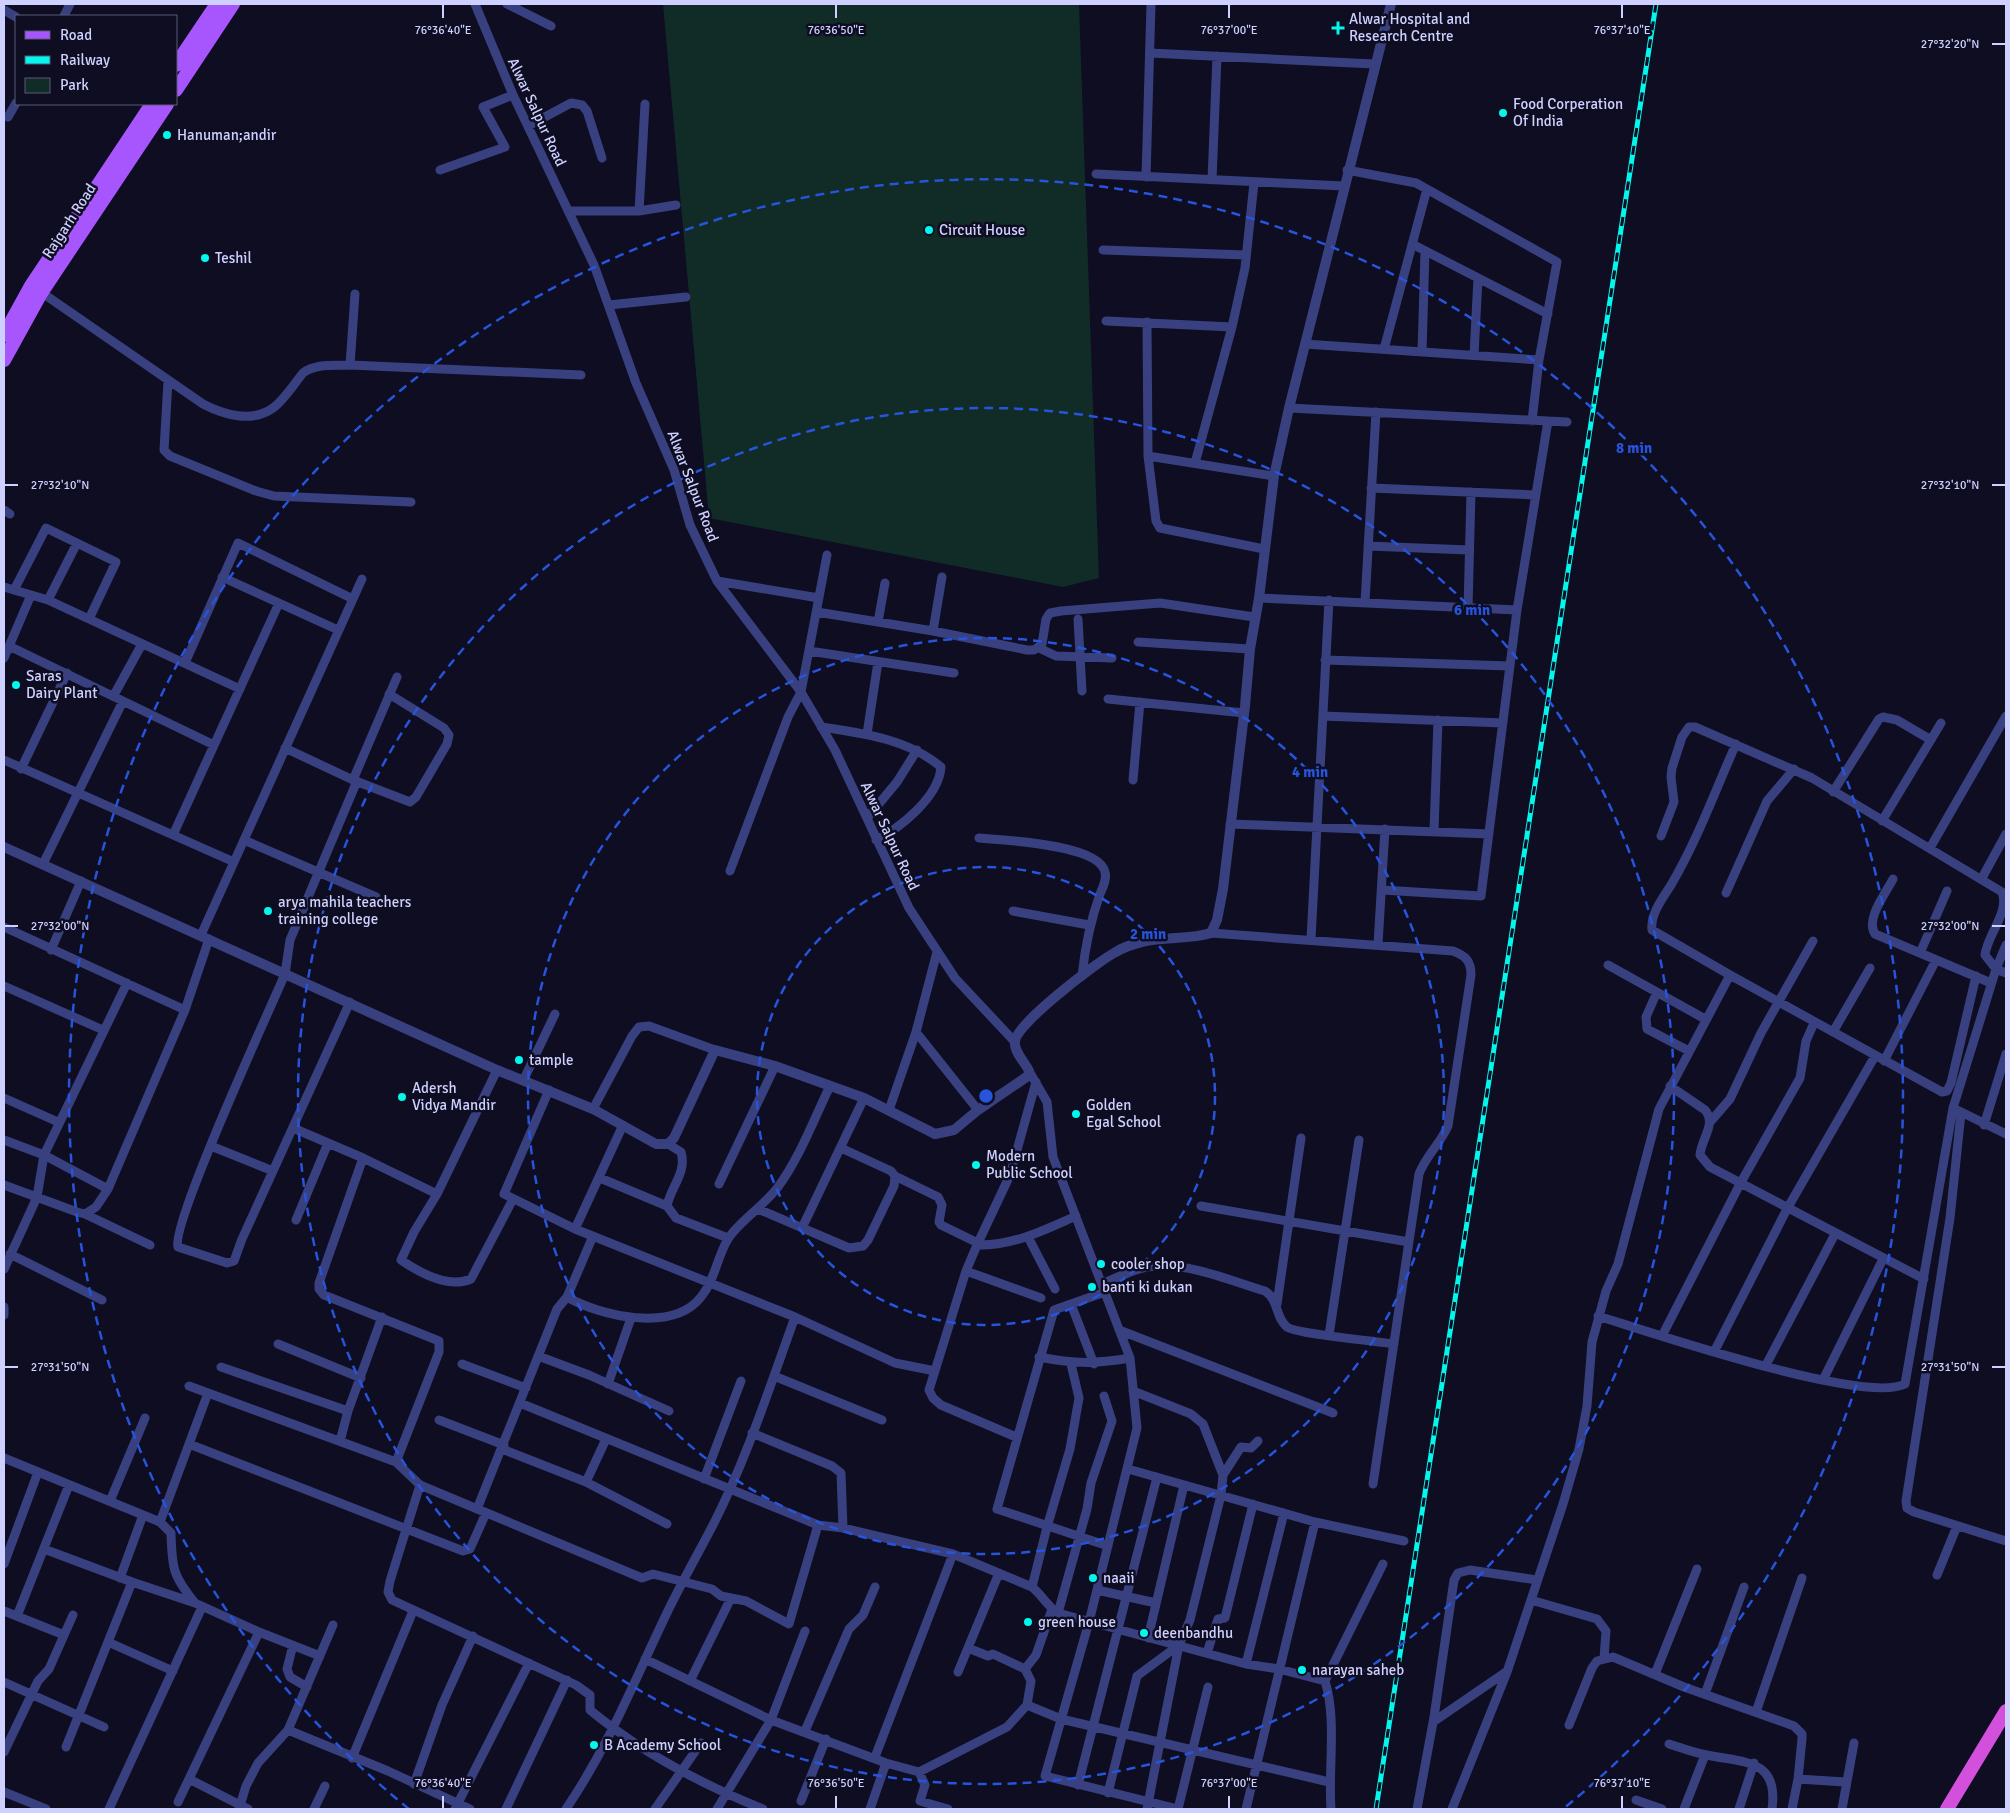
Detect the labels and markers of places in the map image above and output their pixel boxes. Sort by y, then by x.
place label: Alwar Hospital and Research Centre [1349,10,1470,45]
marker: Alwar Hospital and Research Centre [1331,21,1345,35]
place label: Food Corperation Of India [1513,95,1623,130]
marker: Food Corperation Of India [1497,107,1509,119]
place label: Hanuman;andir [177,126,277,144]
marker: Hanuman;andir [161,129,173,141]
place label: Circuit House [939,221,1025,239]
marker: Circuit House [923,224,935,236]
place label: Teshil [215,249,252,267]
marker: Teshil [199,252,211,264]
place label: Saras Dairy Plant [26,667,97,702]
marker: Saras Dairy Plant [10,679,22,691]
place label: arya mahila teachers training college [278,893,412,928]
marker: arya mahila teachers training college [262,905,274,917]
place label: tample [529,1051,574,1069]
marker: tample [513,1054,525,1066]
place label: Adersh Vidya Mandir [412,1079,496,1114]
centre of rings [977,1087,995,1105]
marker: Adersh Vidya Mandir [396,1091,408,1103]
place label: Golden Egal School [1086,1096,1161,1131]
marker: Golden Egal School [1070,1108,1082,1120]
place label: Modern Public School [986,1147,1073,1182]
marker: Modern Public School [970,1159,982,1171]
place label: cooler shop [1111,1255,1185,1273]
marker: cooler shop [1095,1258,1107,1270]
place label: banti ki dukan [1102,1278,1193,1296]
marker: banti ki dukan [1086,1281,1098,1293]
place label: naaii [1103,1569,1135,1587]
marker: naaii [1087,1572,1099,1584]
place label: green house [1038,1613,1116,1631]
marker: green house [1022,1616,1034,1628]
place label: deenbandhu [1154,1624,1233,1642]
marker: deenbandhu [1138,1627,1150,1639]
place label: narayan saheb [1312,1661,1404,1679]
marker: narayan saheb [1296,1664,1308,1676]
place label: B Academy School [604,1736,721,1754]
marker: B Academy School [588,1739,600,1751]

